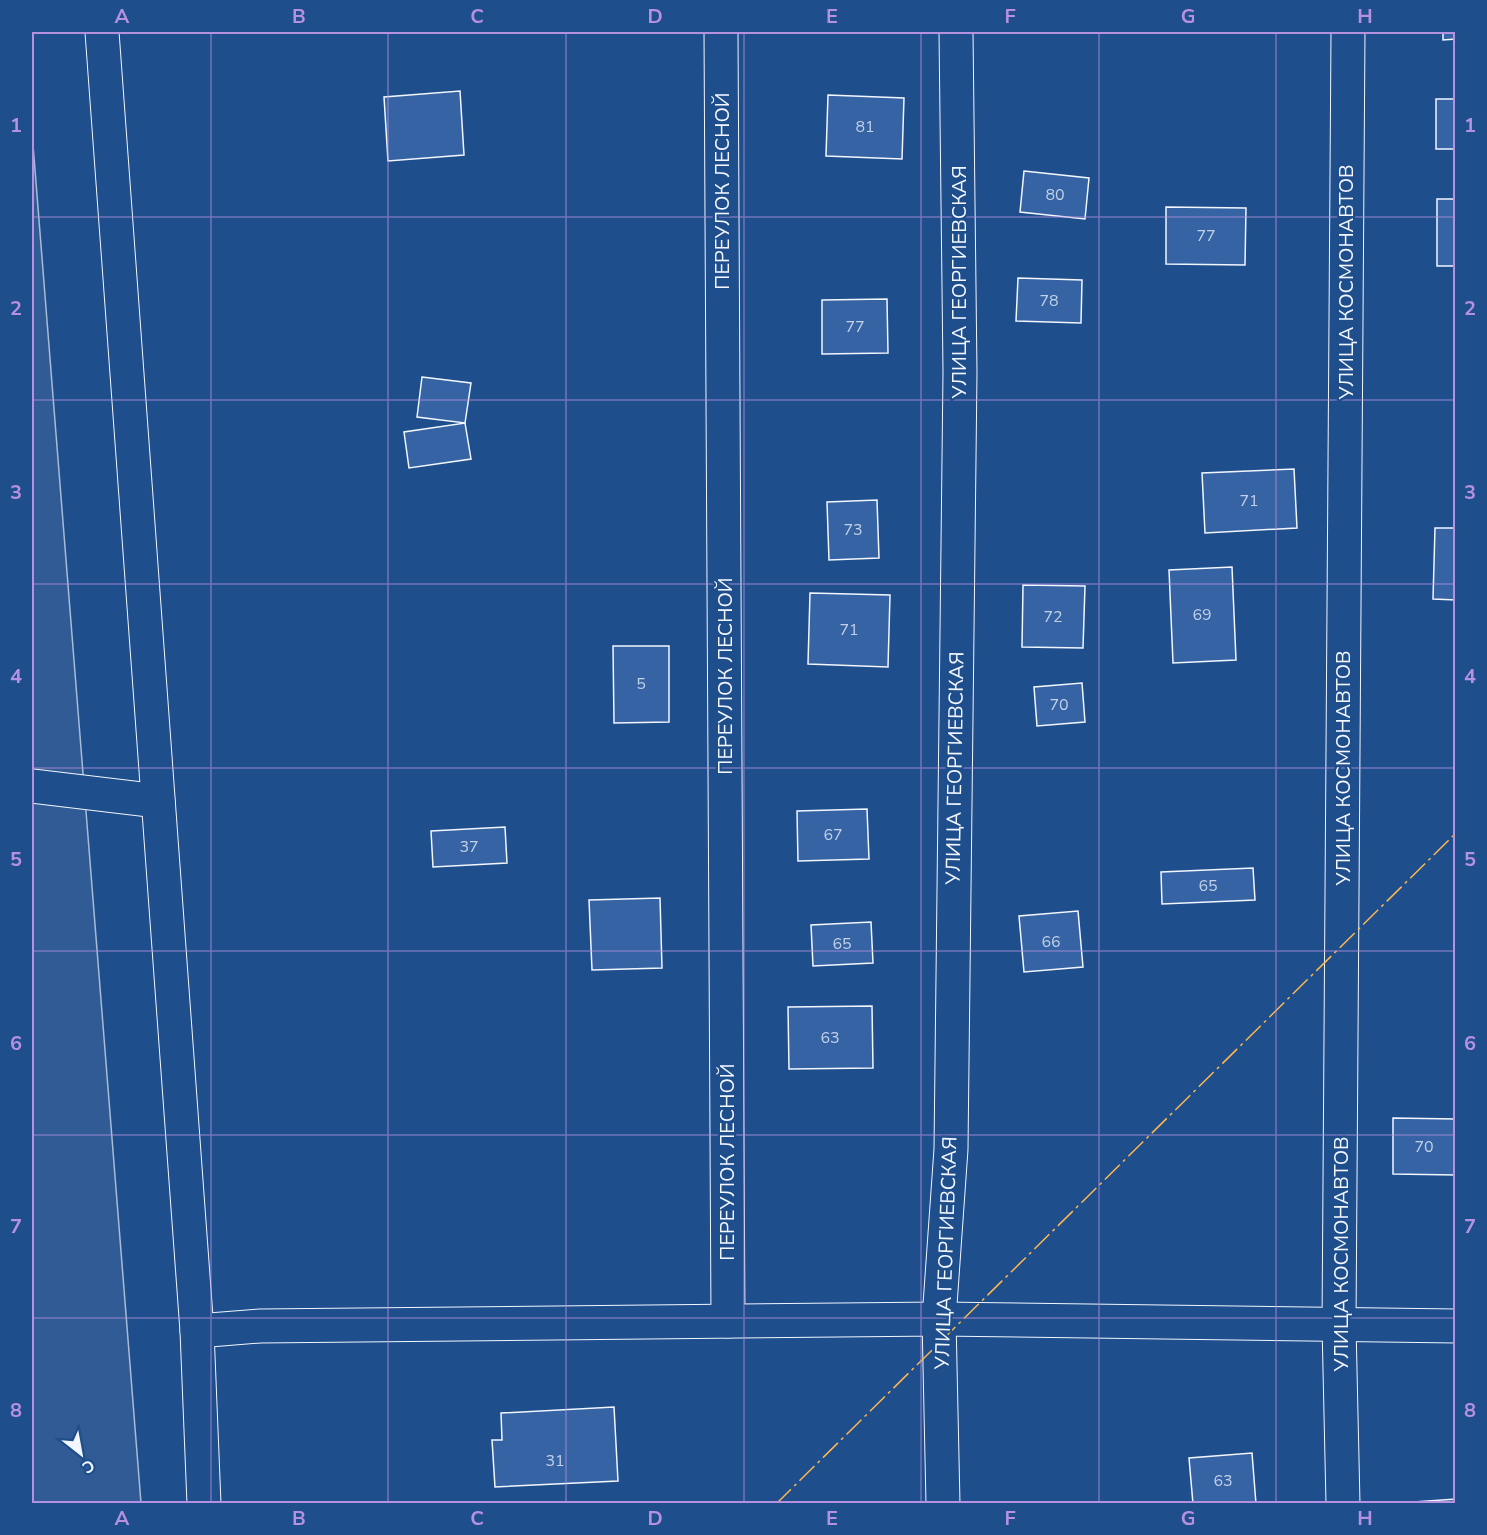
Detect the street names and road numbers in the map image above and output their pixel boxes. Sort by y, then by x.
street label: ПЕРЕУЛОК ЛЕСНОЙ [709,92,736,290]
street label: УЛИЦА КОСМОНАВТОВ [1333,164,1360,401]
street label: УЛИЦА ГЕОРГИЕВСКАЯ [946,165,973,400]
street label: ПЕРЕУЛОК ЛЕСНОЙ [712,577,739,775]
street label: УЛИЦА КОСМОНАВТОВ [1330,650,1357,887]
street label: УЛИЦА ГЕОРГИЕВСКАЯ [939,651,971,886]
street label: ПЕРЕУЛОК ЛЕСНОЙ [714,1063,741,1261]
street label: УЛИЦА ГЕОРГИЕВСКАЯ [928,1136,964,1371]
street label: УЛИЦА КОСМОНАВТОВ [1328,1136,1355,1373]

